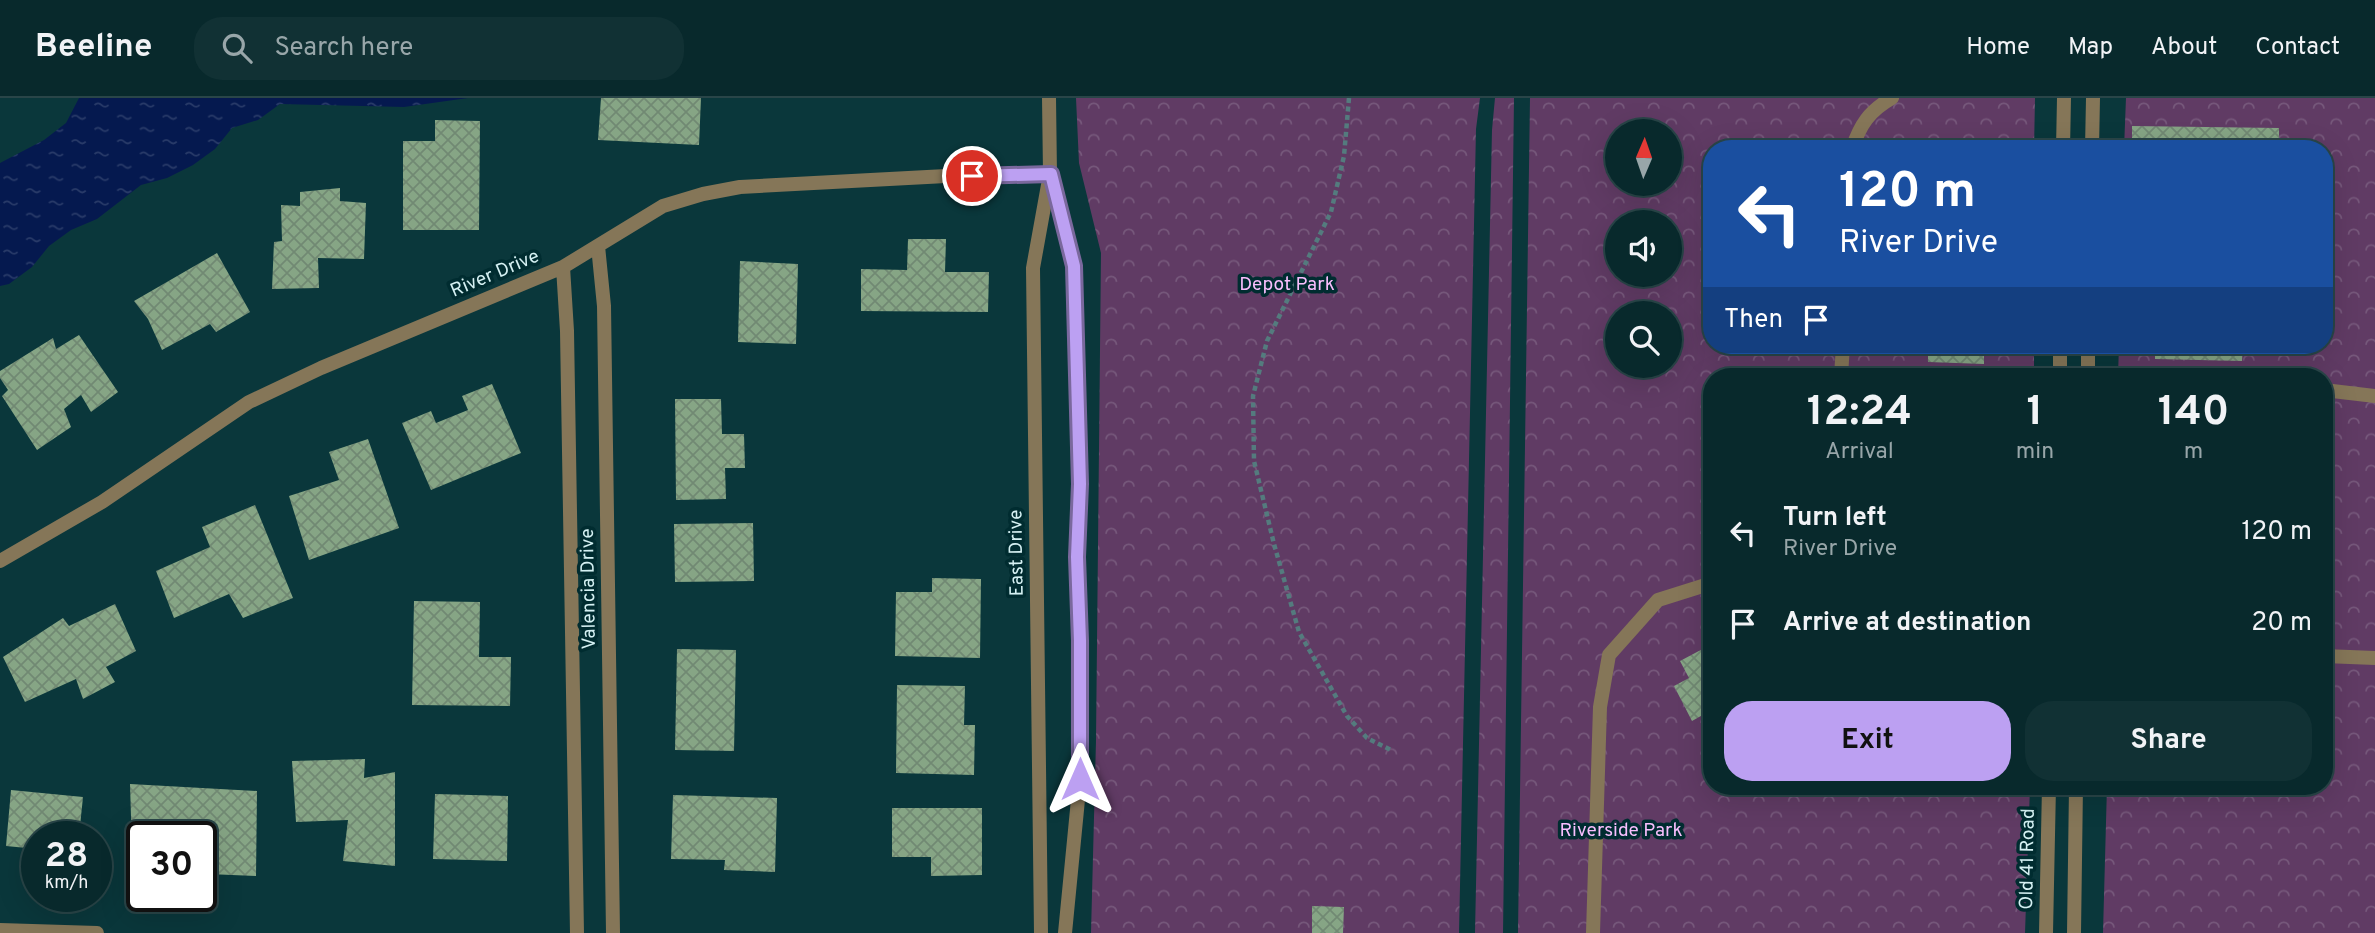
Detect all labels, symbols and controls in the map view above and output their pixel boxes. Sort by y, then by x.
search box [194,17,684,80]
text: Beeline [35,27,152,69]
icon: search [218,29,256,67]
text: Search here [274,32,413,65]
text: Home [1966,33,2030,63]
text: Map [2068,33,2113,63]
text: About [2151,33,2217,63]
text: Contact [2255,33,2340,63]
north arrow [1605,119,1682,196]
map controls [1605,119,1682,378]
pin [942,146,1002,206]
icon: arrive [953,157,991,195]
text: 120 m [1839,163,1976,225]
icon: left [1724,168,1815,259]
button: sound [1605,210,1682,287]
text: River Drive [1839,224,1998,264]
street label: River Drive [447,245,543,303]
park label: Depot Park [1239,273,1335,297]
button: search [1605,301,1682,378]
icon: arrive [1797,301,1835,339]
text: Then [1724,304,1783,337]
text: 12:24 [1807,387,1912,440]
text: 1 [2027,387,2043,440]
text: 140 [2158,387,2229,440]
text: Arrival [1825,438,1894,467]
text: min [2016,438,2054,467]
text: m [2184,438,2203,467]
text: Turn left [1783,502,1887,535]
street label: East Drive [1004,509,1030,597]
icon: left [1724,514,1762,552]
text: 120 m [2242,516,2312,549]
street label: Valencia Drive [576,528,602,650]
text: River Drive [1783,535,1897,564]
icon: arrive [1724,605,1762,643]
text: Arrive at destination [1783,607,2031,640]
text: 20 m [2251,607,2312,640]
button: Exit [1724,701,2011,781]
button: Share [2025,701,2312,781]
position arrow [1043,742,1117,816]
street label: Old 41 Road [2015,808,2041,910]
park label: Riverside Park [1559,819,1683,843]
speed limit sign: 30 [126,821,217,912]
text: 28 [45,835,88,879]
text: km/h [45,872,88,895]

